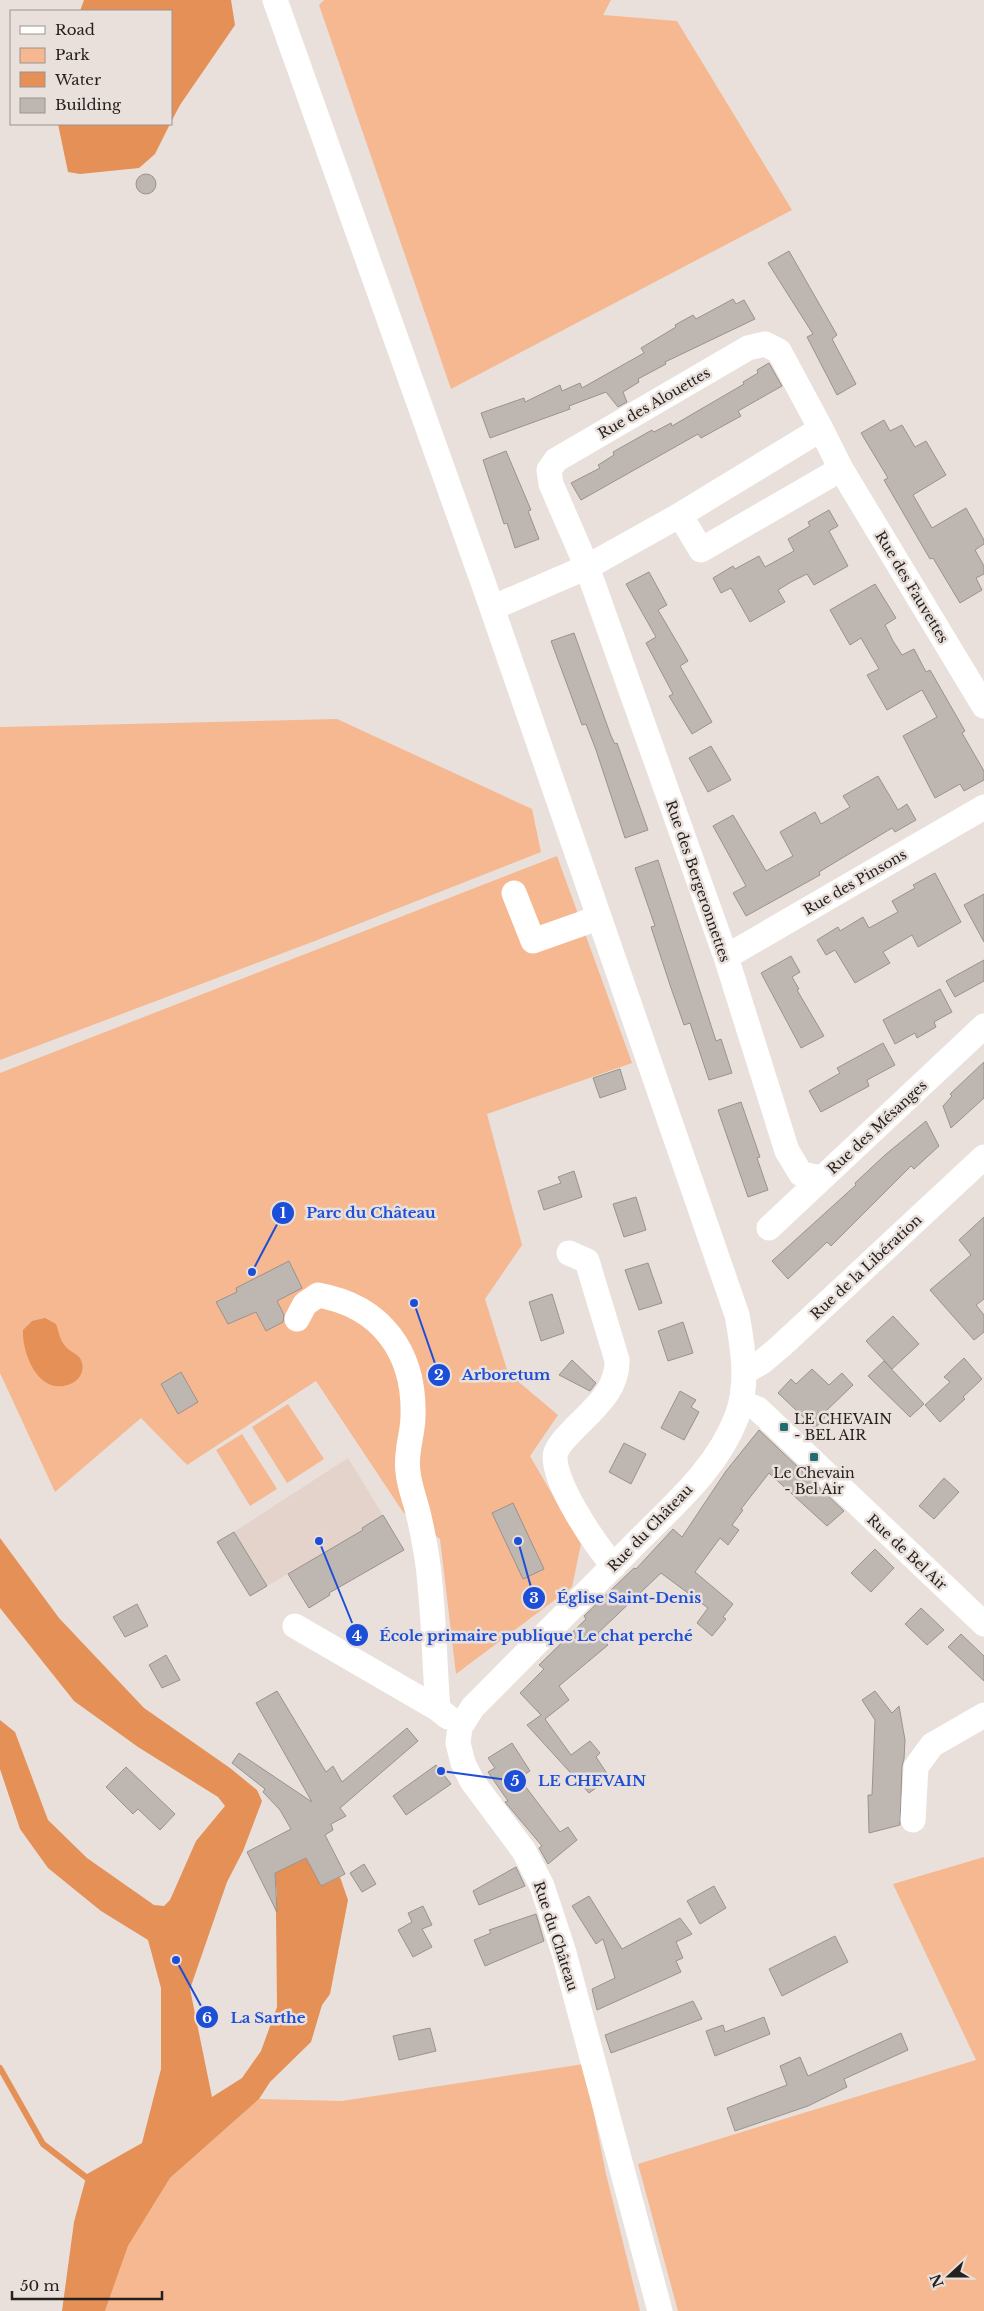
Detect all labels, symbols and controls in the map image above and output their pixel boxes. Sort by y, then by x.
legend [10,10,172,125]
text: Road [55,20,95,39]
text: Park [55,45,91,64]
text: Water [54,70,102,89]
text: Building [55,95,122,114]
street label: Rue des Alouettes [595,364,713,442]
street label: Rue des Fauvettes [871,528,953,646]
street label: Rue des Bergeronnettes [662,798,734,964]
street label: Rue des Pinsons [800,845,910,919]
street label: Rue des Mésanges [823,1076,931,1178]
callout: Parc du Château [271,1198,445,1228]
text: 1 [280,1203,287,1222]
text: Parc du Château [306,1203,436,1222]
street label: Rue de la Libération [807,1211,926,1323]
callout: Arboretum [426,1360,560,1390]
text: 2 [434,1365,444,1384]
text: Arboretum [461,1365,551,1384]
place label: LE CHEVAIN - BEL AIR [794,1410,892,1444]
marker: LE CHEVAIN - BEL AIR [778,1421,790,1433]
marker: Le Chevain - Bel Air [808,1451,820,1463]
place label: Le Chevain - Bel Air [773,1464,855,1498]
street label: Rue du Château [604,1480,697,1575]
street label: Rue de Bel Air [863,1510,951,1594]
callout: Église Saint-Denis [521,1583,711,1613]
text: 3 [529,1588,539,1607]
text: Église Saint-Denis [557,1588,701,1607]
callout: École primaire publique Le chat perché [344,1620,703,1650]
text: 4 [352,1626,362,1645]
text: École primaire publique Le chat perché [379,1626,693,1645]
callout: LE CHEVAIN [502,1766,656,1796]
text: 5 [511,1771,520,1790]
text: LE CHEVAIN [538,1771,646,1790]
street label: Rue du Château [530,1879,582,1994]
callout: La Sarthe [195,2002,315,2032]
text: 6 [202,2008,212,2027]
text: La Sarthe [230,2008,306,2027]
north arrow [924,2251,974,2301]
scale bar [12,2268,162,2300]
text: N [926,2271,948,2290]
text: 50 m [20,2276,60,2295]

